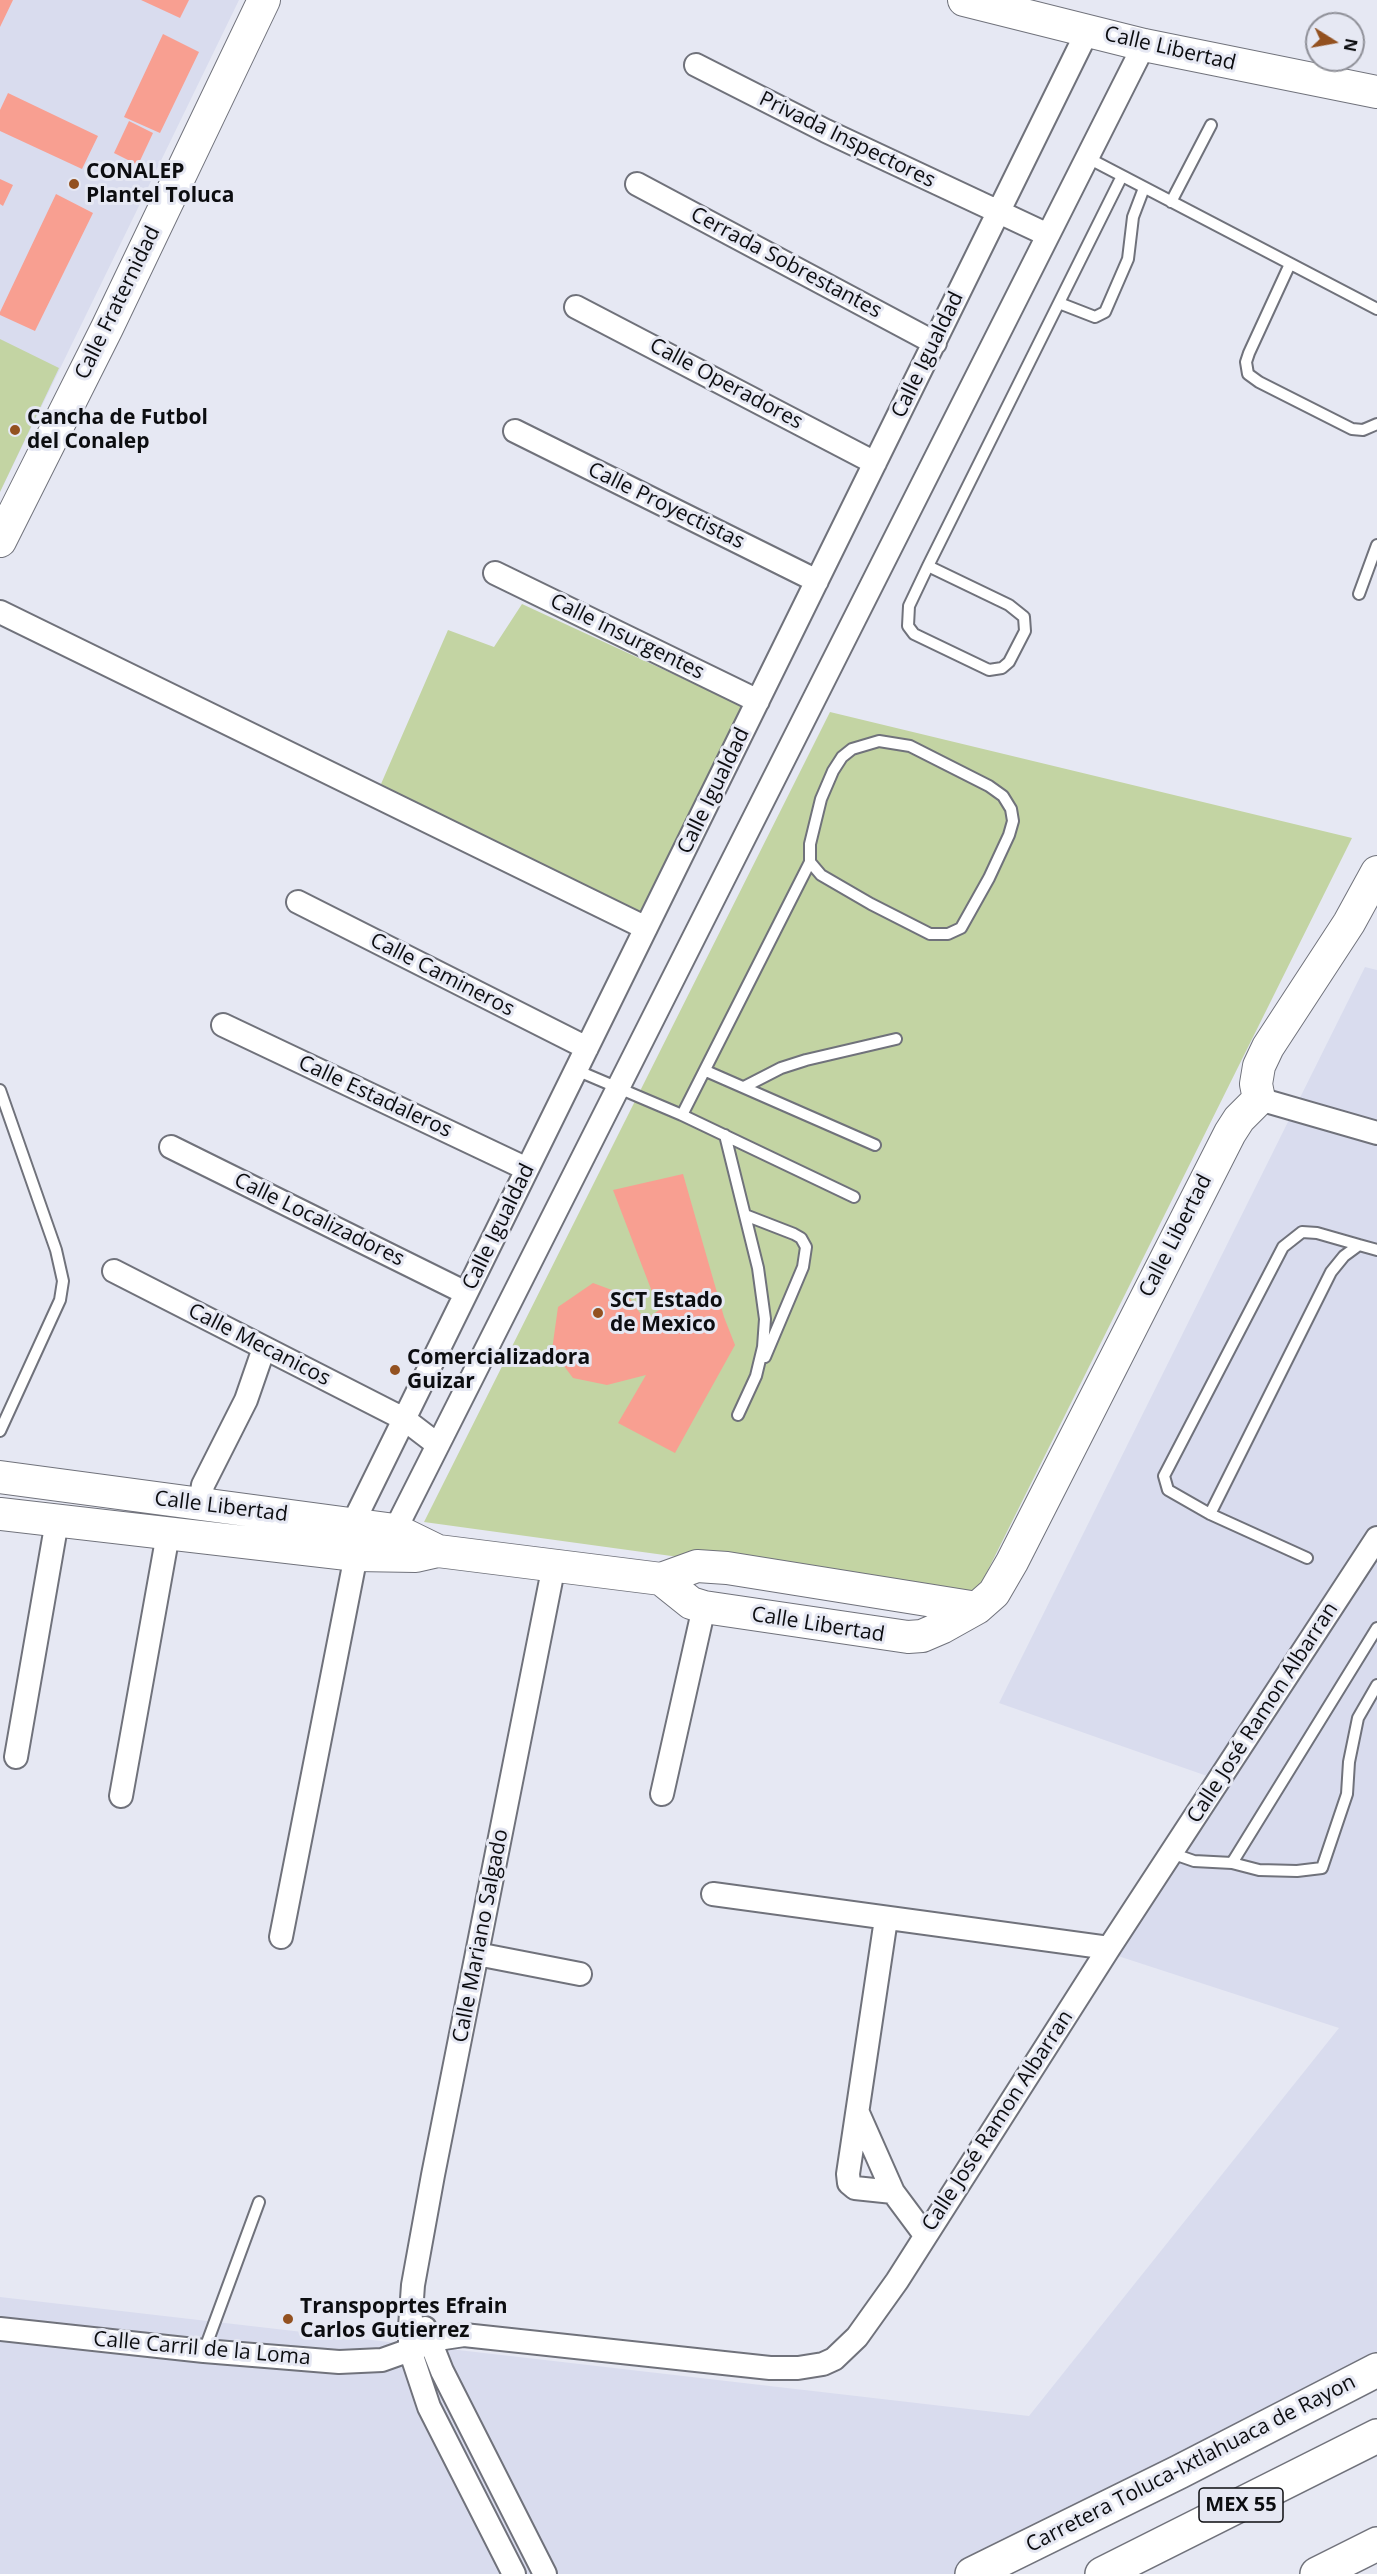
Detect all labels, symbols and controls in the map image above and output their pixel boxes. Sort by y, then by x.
north arrow [1305,12,1365,72]
street label: Calle Libertad [1102,22,1238,76]
text: N [1339,37,1363,54]
street label: Privada Inspectores [755,86,939,194]
place label: CONALEP Plantel Toluca [86,159,234,209]
marker: CONALEP Plantel Toluca [67,177,81,191]
street label: Cerrada Sobrestantes [686,202,886,324]
street label: Calle Fraternidad [70,222,166,384]
street label: Calle Igualdad [887,288,969,422]
street label: Calle Operadores [645,333,807,435]
place label: Cancha de Futbol del Conalep [27,405,208,455]
marker: Cancha de Futbol del Conalep [8,423,22,437]
street label: Calle Proyectistas [584,457,748,555]
street label: Calle Insurgentes [546,589,708,685]
street label: Calle Igualdad [673,724,755,858]
street label: Calle Camineros [366,928,518,1022]
street label: Calle Estadaleros [294,1050,456,1144]
street label: Calle Igualdad [458,1160,540,1294]
street label: Calle Localizadores [230,1168,408,1272]
street label: Calle Libertad [1134,1170,1218,1302]
place label: SCT Estado de Mexico [610,1288,723,1338]
street label: Calle Mecanicos [184,1298,334,1392]
marker: SCT Estado de Mexico [591,1306,605,1320]
place label: Comercializadora Guizar [407,1345,590,1395]
marker: Comercializadora Guizar [388,1363,402,1377]
street label: Calle Libertad [153,1486,289,1528]
street label: Calle José Ramon Albarran [1182,1598,1344,1828]
street label: Calle Libertad [750,1602,886,1648]
street label: Calle Mariano Salgado [448,1827,514,2045]
street label: Calle José Ramon Albarran [917,2006,1079,2236]
place label: Transpoprtes Efrain Carlos Gutierrez [300,2294,507,2344]
marker: Transpoprtes Efrain Carlos Gutierrez [281,2312,295,2326]
street label: Calle Carril de la Loma [92,2327,312,2371]
street label: Carretera Toluca-Ixtlahuaca de Rayon [1022,2370,1360,2558]
road number: MEX 55 [1199,2488,1283,2522]

